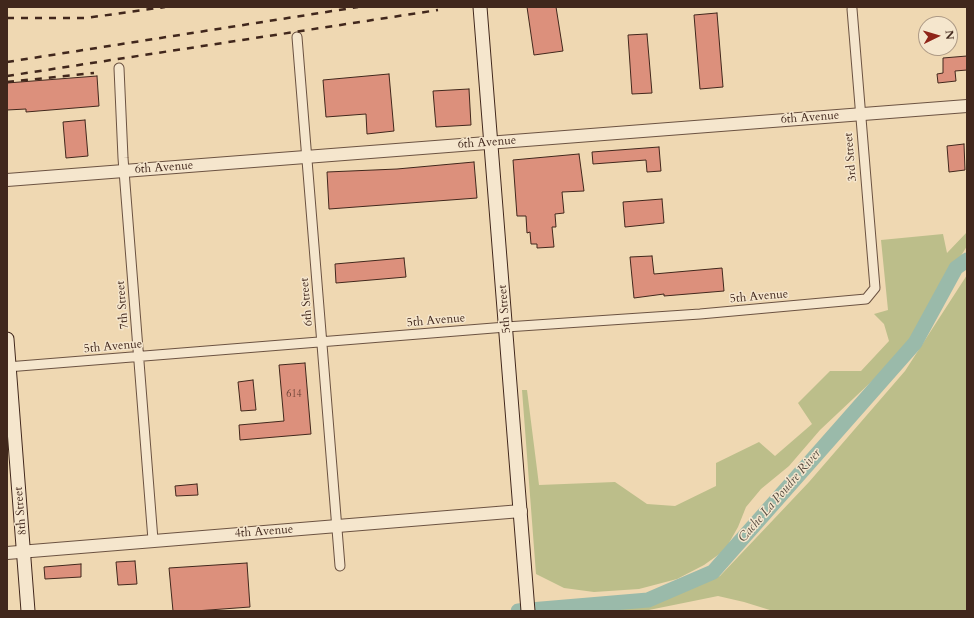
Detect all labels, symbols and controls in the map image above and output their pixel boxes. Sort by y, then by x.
north arrow [918,16,958,56]
text: N [942,30,957,40]
street label: 6th Avenue [780,109,840,127]
street label: 3rd Street [842,132,860,182]
street label: 6th Avenue [457,134,517,152]
street label: 6th Avenue [134,159,194,177]
street label: 6th Street [298,277,316,327]
street label: 7th Street [114,280,132,330]
street label: 5th Street [496,284,514,334]
street label: 5th Avenue [729,287,789,307]
street label: 5th Avenue [406,311,466,331]
street label: 5th Avenue [83,337,143,357]
house number: 614 [286,389,302,401]
water label: Cache La Poudre River [735,446,825,546]
street label: 8th Street [12,486,30,536]
street label: 4th Avenue [234,523,294,541]

